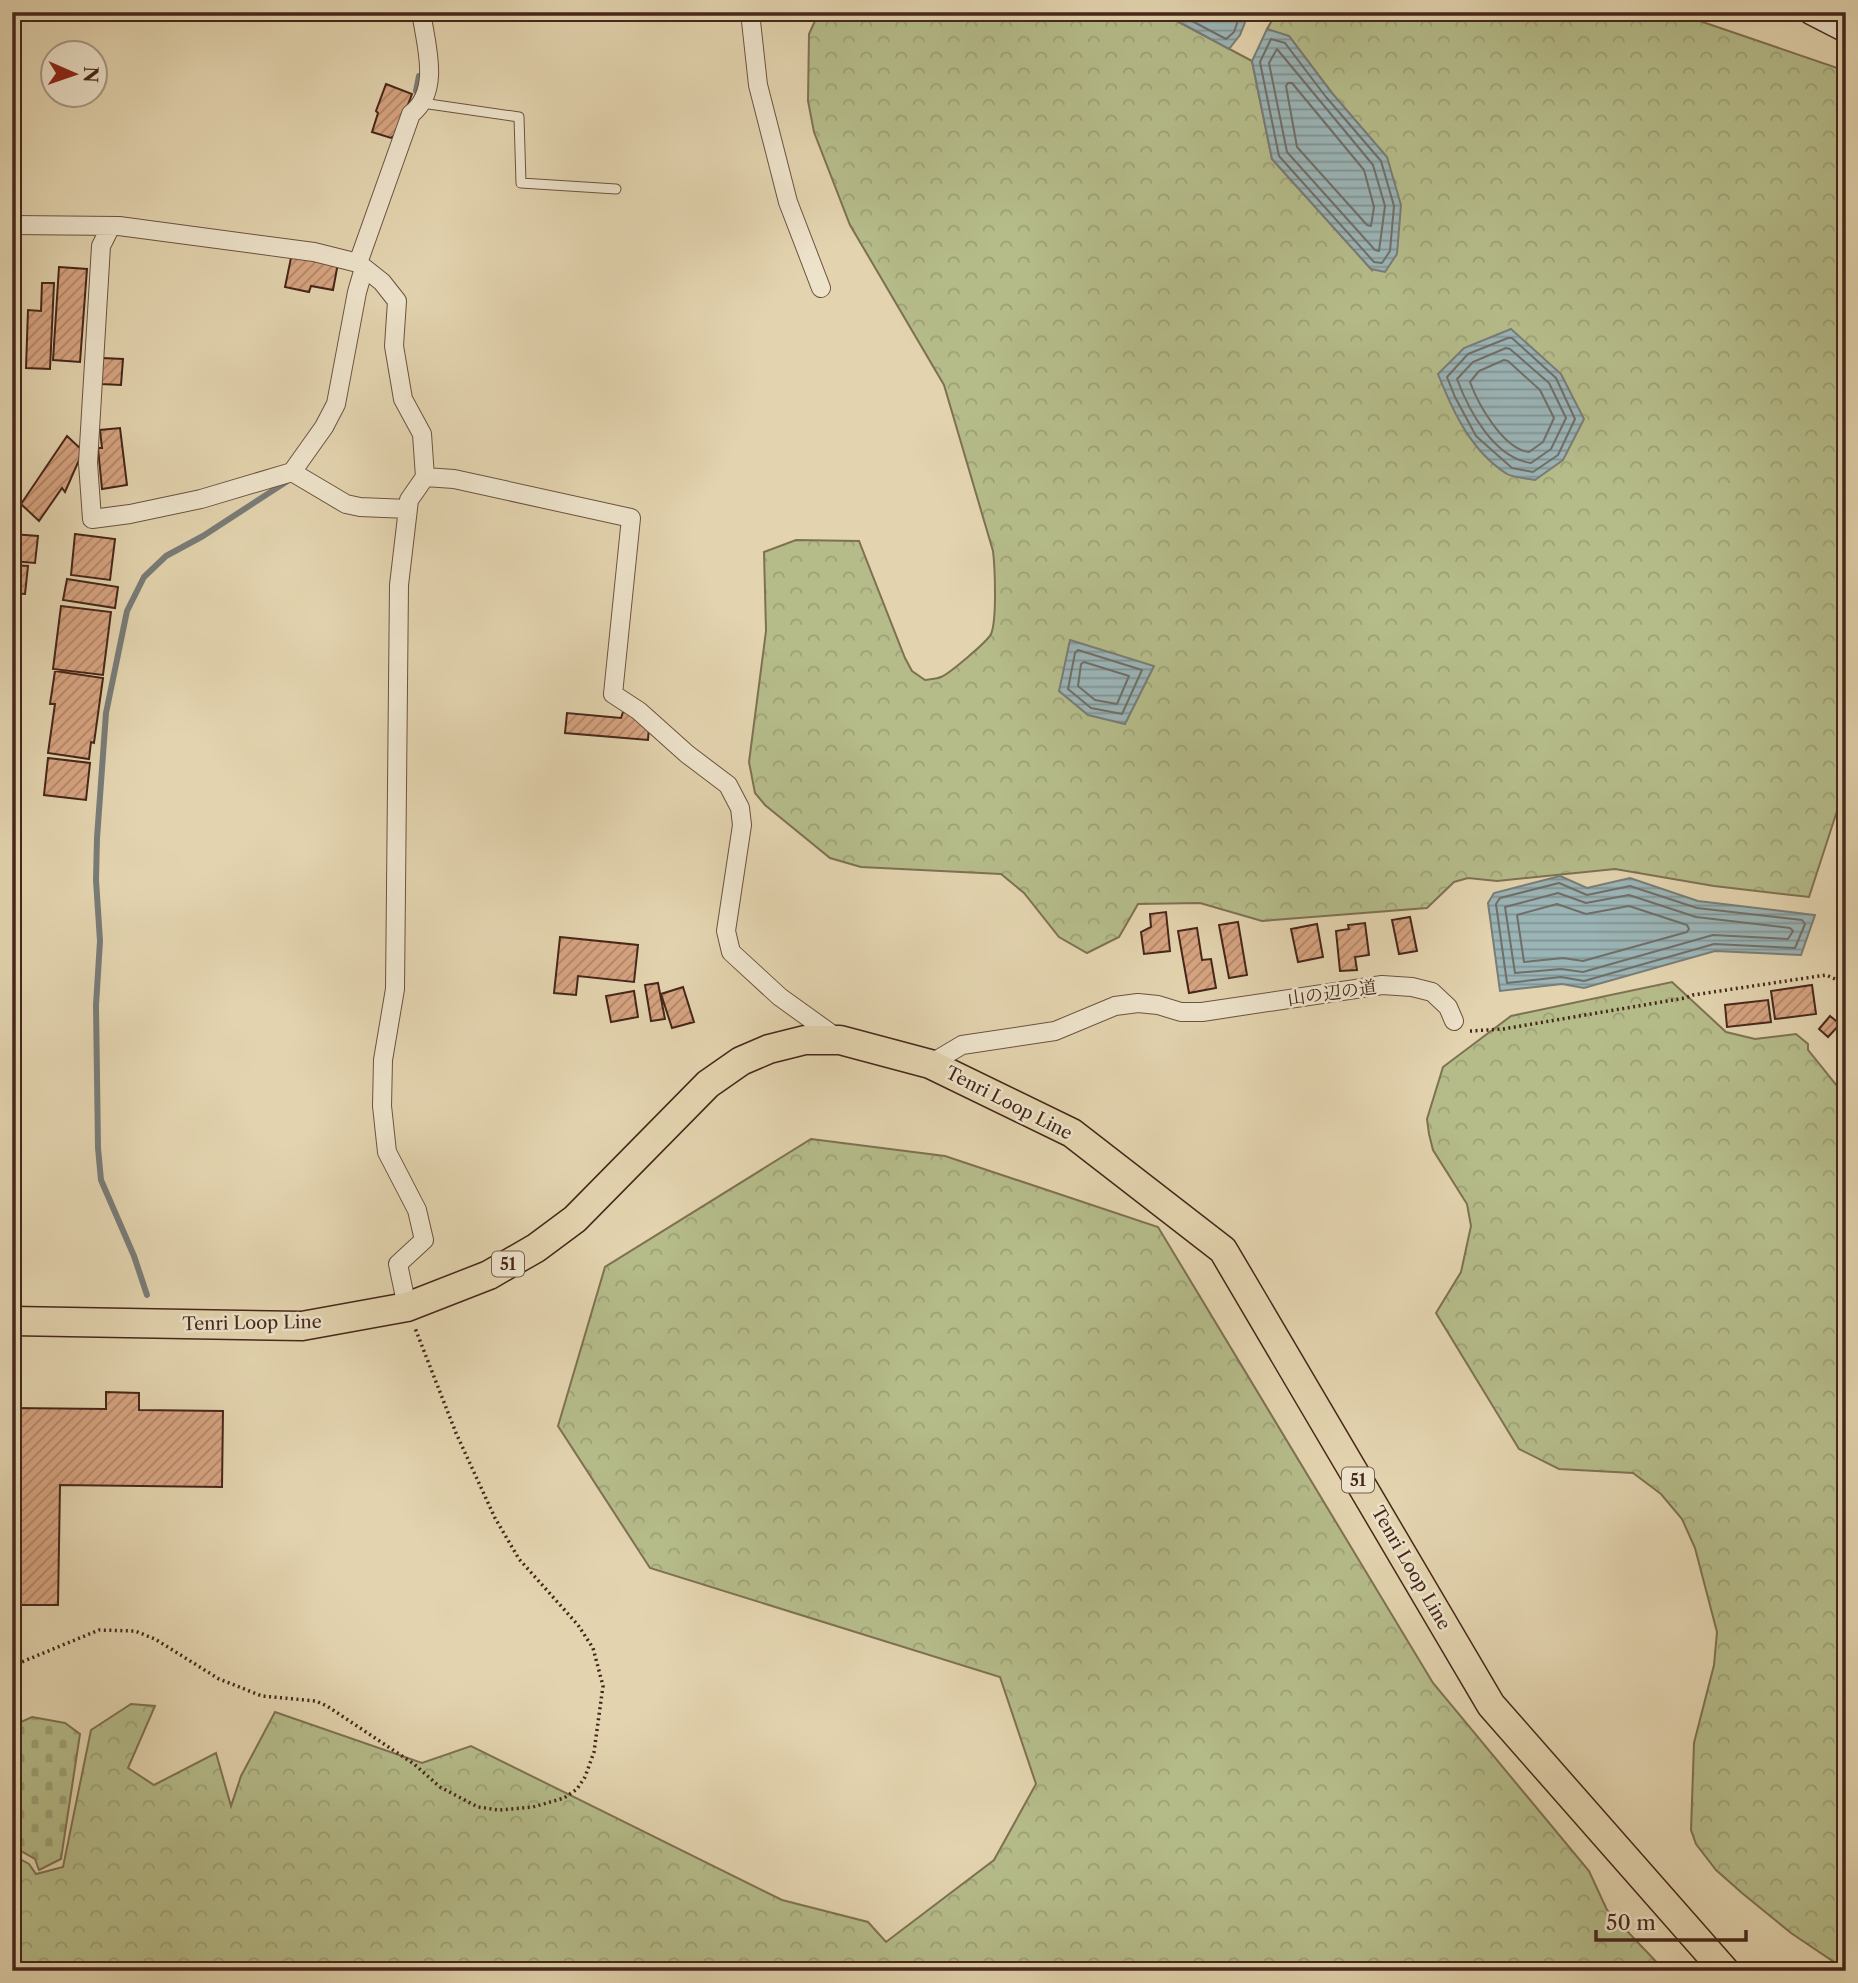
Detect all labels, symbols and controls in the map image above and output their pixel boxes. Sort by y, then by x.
north arrow [38,38,108,108]
text: N [79,66,102,83]
street label: 山の辺の道 [1286,976,1378,1010]
street label: Tenri Loop Line [942,1062,1076,1144]
road number: 51 [492,1252,524,1276]
street label: Tenri Loop Line [182,1311,322,1335]
road number: 51 [1342,1468,1374,1492]
street label: Tenri Loop Line [1367,1502,1455,1634]
scale bar [1596,1899,1746,1943]
text: 50 m [1606,1910,1656,1935]

